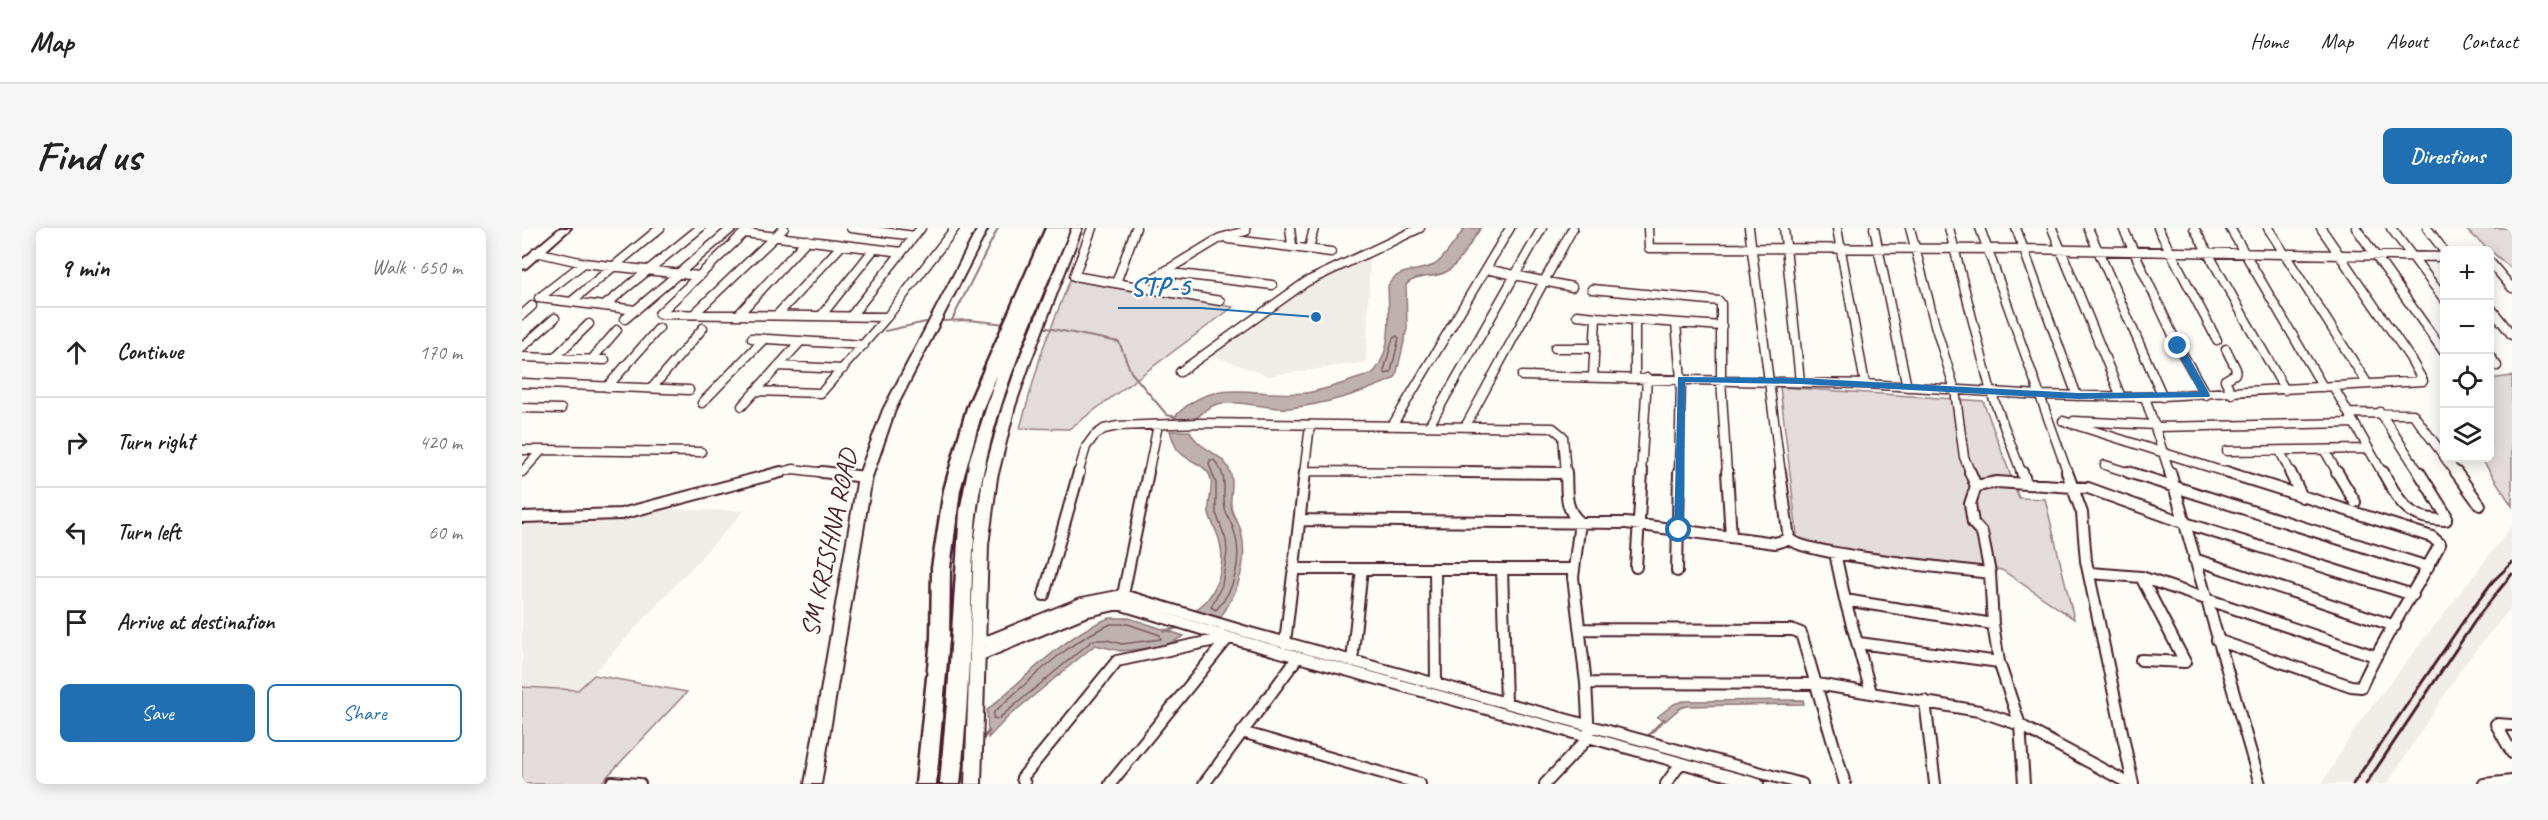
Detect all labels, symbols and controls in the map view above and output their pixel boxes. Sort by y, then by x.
text: Map [30,24,73,59]
text: Home [2250,28,2288,54]
text: Map [2321,28,2353,54]
text: About [2386,28,2428,54]
text: Contact [2461,28,2518,54]
button: Directions [2383,128,2512,184]
text: Find us [36,130,141,183]
map controls [2440,246,2494,462]
button: + [2440,246,2494,300]
text: 9 min [60,251,110,284]
text: Walk · 650 m [372,255,462,280]
callout: STP-5 [1118,263,1201,308]
text: STP-5 [1130,269,1192,303]
button: − [2440,300,2494,354]
route end [2164,332,2190,358]
icon: ahead [60,336,93,369]
text: Continue [117,338,183,366]
text: 170 m [419,340,462,365]
button: locate [2440,354,2494,408]
button: layers [2440,408,2494,462]
icon: right [60,426,93,459]
text: Turn right [117,428,194,456]
text: 420 m [419,430,462,455]
street label: SM KRISHNA ROAD [793,444,866,639]
icon: left [60,516,93,549]
route start [1665,516,1691,542]
text: Turn left [117,518,181,546]
text: 60 m [428,520,462,545]
icon: arrive [60,606,93,639]
text: Arrive at destination [117,608,274,636]
button: Save [60,684,255,742]
button: Share [267,684,462,742]

